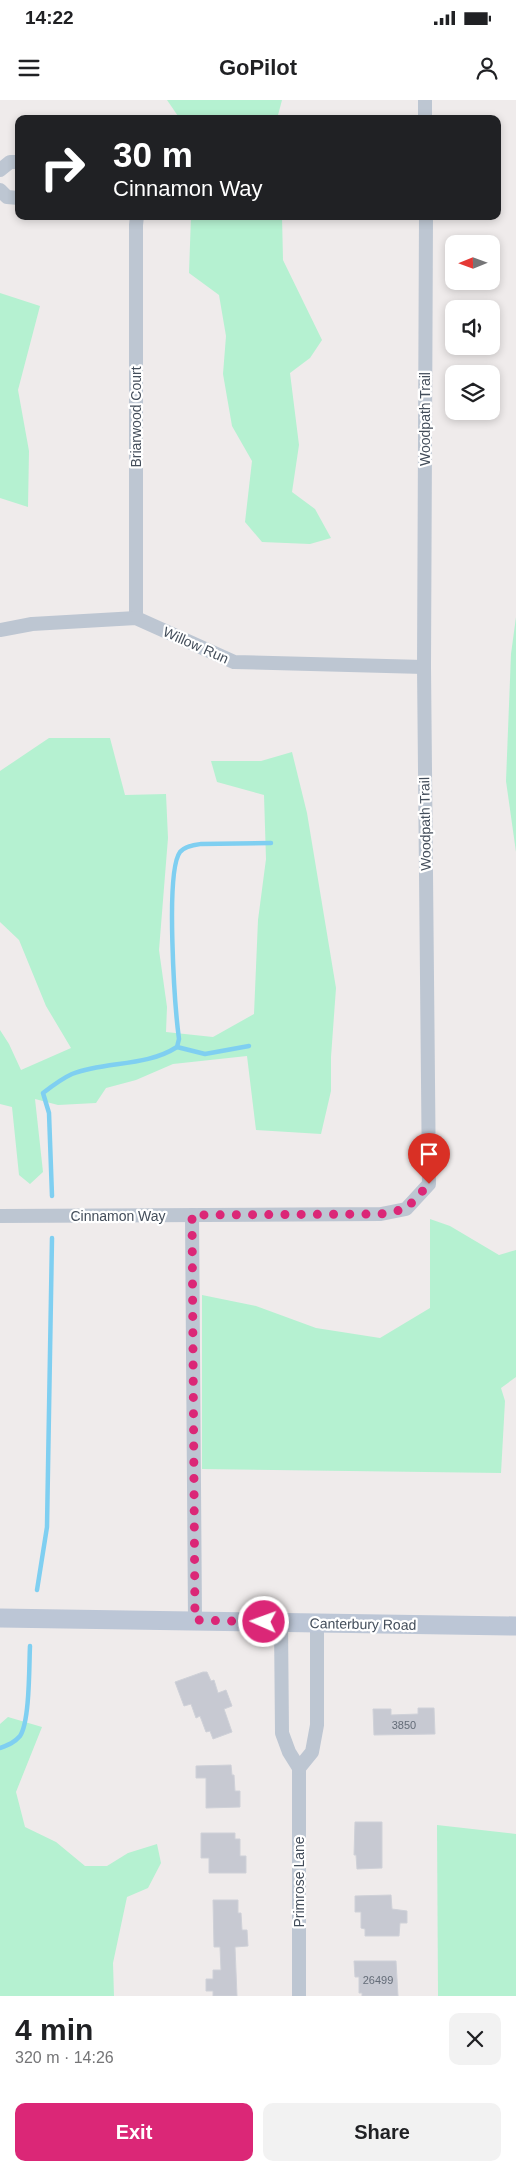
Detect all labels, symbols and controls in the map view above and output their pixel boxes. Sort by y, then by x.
text: 14:22 [25,7,74,28]
icon: menu [15,54,43,82]
icon: person [473,54,501,82]
text: GoPilot [219,55,297,80]
icon: right [30,135,95,200]
text: 30 m [113,135,193,174]
text: Cinnamon Way [113,176,263,201]
north arrow [445,235,500,290]
map controls [445,235,500,420]
button: sound [445,300,500,355]
button: layers [445,365,500,420]
street label: Briarwood Court [128,366,144,468]
street label: Woodpath Trail [417,372,433,466]
street label: Willow Run [161,623,231,667]
street label: Woodpath Trail [416,777,434,871]
pin [408,1133,450,1184]
icon: arrive [415,1140,443,1168]
street label: Cinnamon Way [70,1208,166,1224]
position arrow [237,1595,289,1647]
street label: Canterbury Road [310,1615,416,1633]
house number: 3850 [392,1719,416,1731]
street label: Primrose Lane [291,1836,307,1928]
house number: 26499 [363,1974,393,1986]
text: 4 min [15,2013,93,2046]
button: close [449,2013,501,2065]
text: 320 m · 14:26 [15,2049,114,2066]
button: Exit [15,2103,253,2161]
button: Share [263,2103,501,2161]

